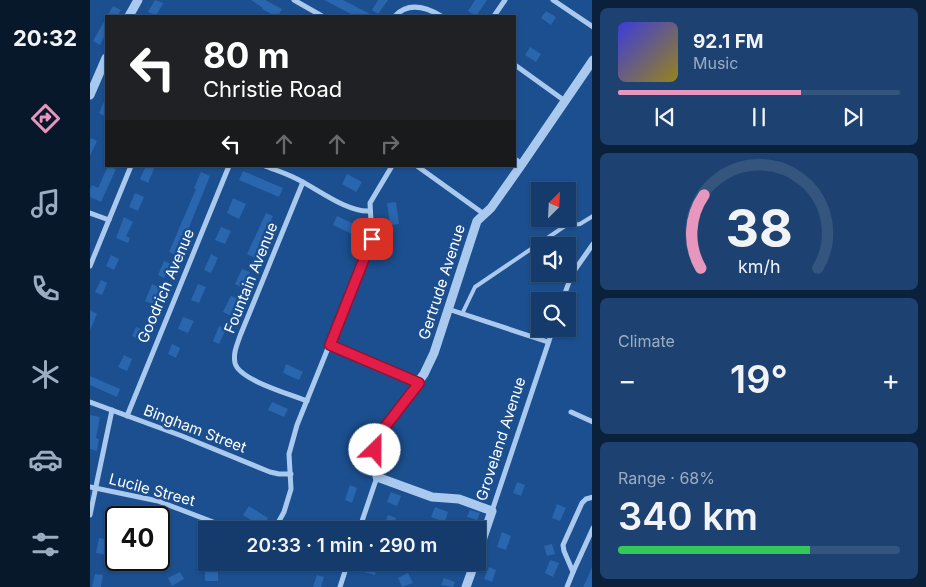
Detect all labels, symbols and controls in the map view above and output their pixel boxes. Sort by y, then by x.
text: 20:32 [13,25,77,51]
text: 92.1 FM [693,30,763,53]
text: 80 m [203,34,290,76]
icon: left [120,35,185,100]
text: Music [693,53,738,73]
text: Christie Road [203,76,342,102]
icon: directions [28,101,63,136]
icon: previous [651,103,679,131]
icon: pause [745,103,773,131]
icon: next [839,103,867,131]
icon: left [217,130,245,158]
icon: ahead [270,130,298,158]
icon: ahead [323,130,351,158]
icon: right [376,130,404,158]
north arrow [531,182,576,228]
map controls [531,182,576,337]
icon: music [28,186,63,221]
text: 38 [725,197,793,260]
pin [351,218,393,260]
street label: Fountain Avenue [220,220,281,336]
street label: Gertrude Avenue [414,222,469,342]
icon: arrive [358,225,386,253]
street label: Goodrich Avenue [133,226,198,346]
button: sound [531,237,576,282]
text: km/h [738,256,780,277]
icon: phone [28,271,63,306]
button: search [531,292,576,337]
text: Climate [618,331,675,351]
text: 19° [730,356,788,402]
icon: climate [28,357,63,392]
text: − [618,363,637,397]
text: + [881,363,900,397]
street label: Groveland Avenue [472,374,530,503]
street label: Bingham Street [141,400,249,457]
position arrow [348,423,400,475]
icon: car [28,442,63,477]
text: Range · 68% [618,468,715,488]
street label: Lucile Street [107,469,197,510]
text: 340 km [618,493,758,539]
speed limit sign: 40 [105,506,170,571]
icon: filters [28,527,63,562]
text: 20:33 · 1 min · 290 m [247,534,437,557]

